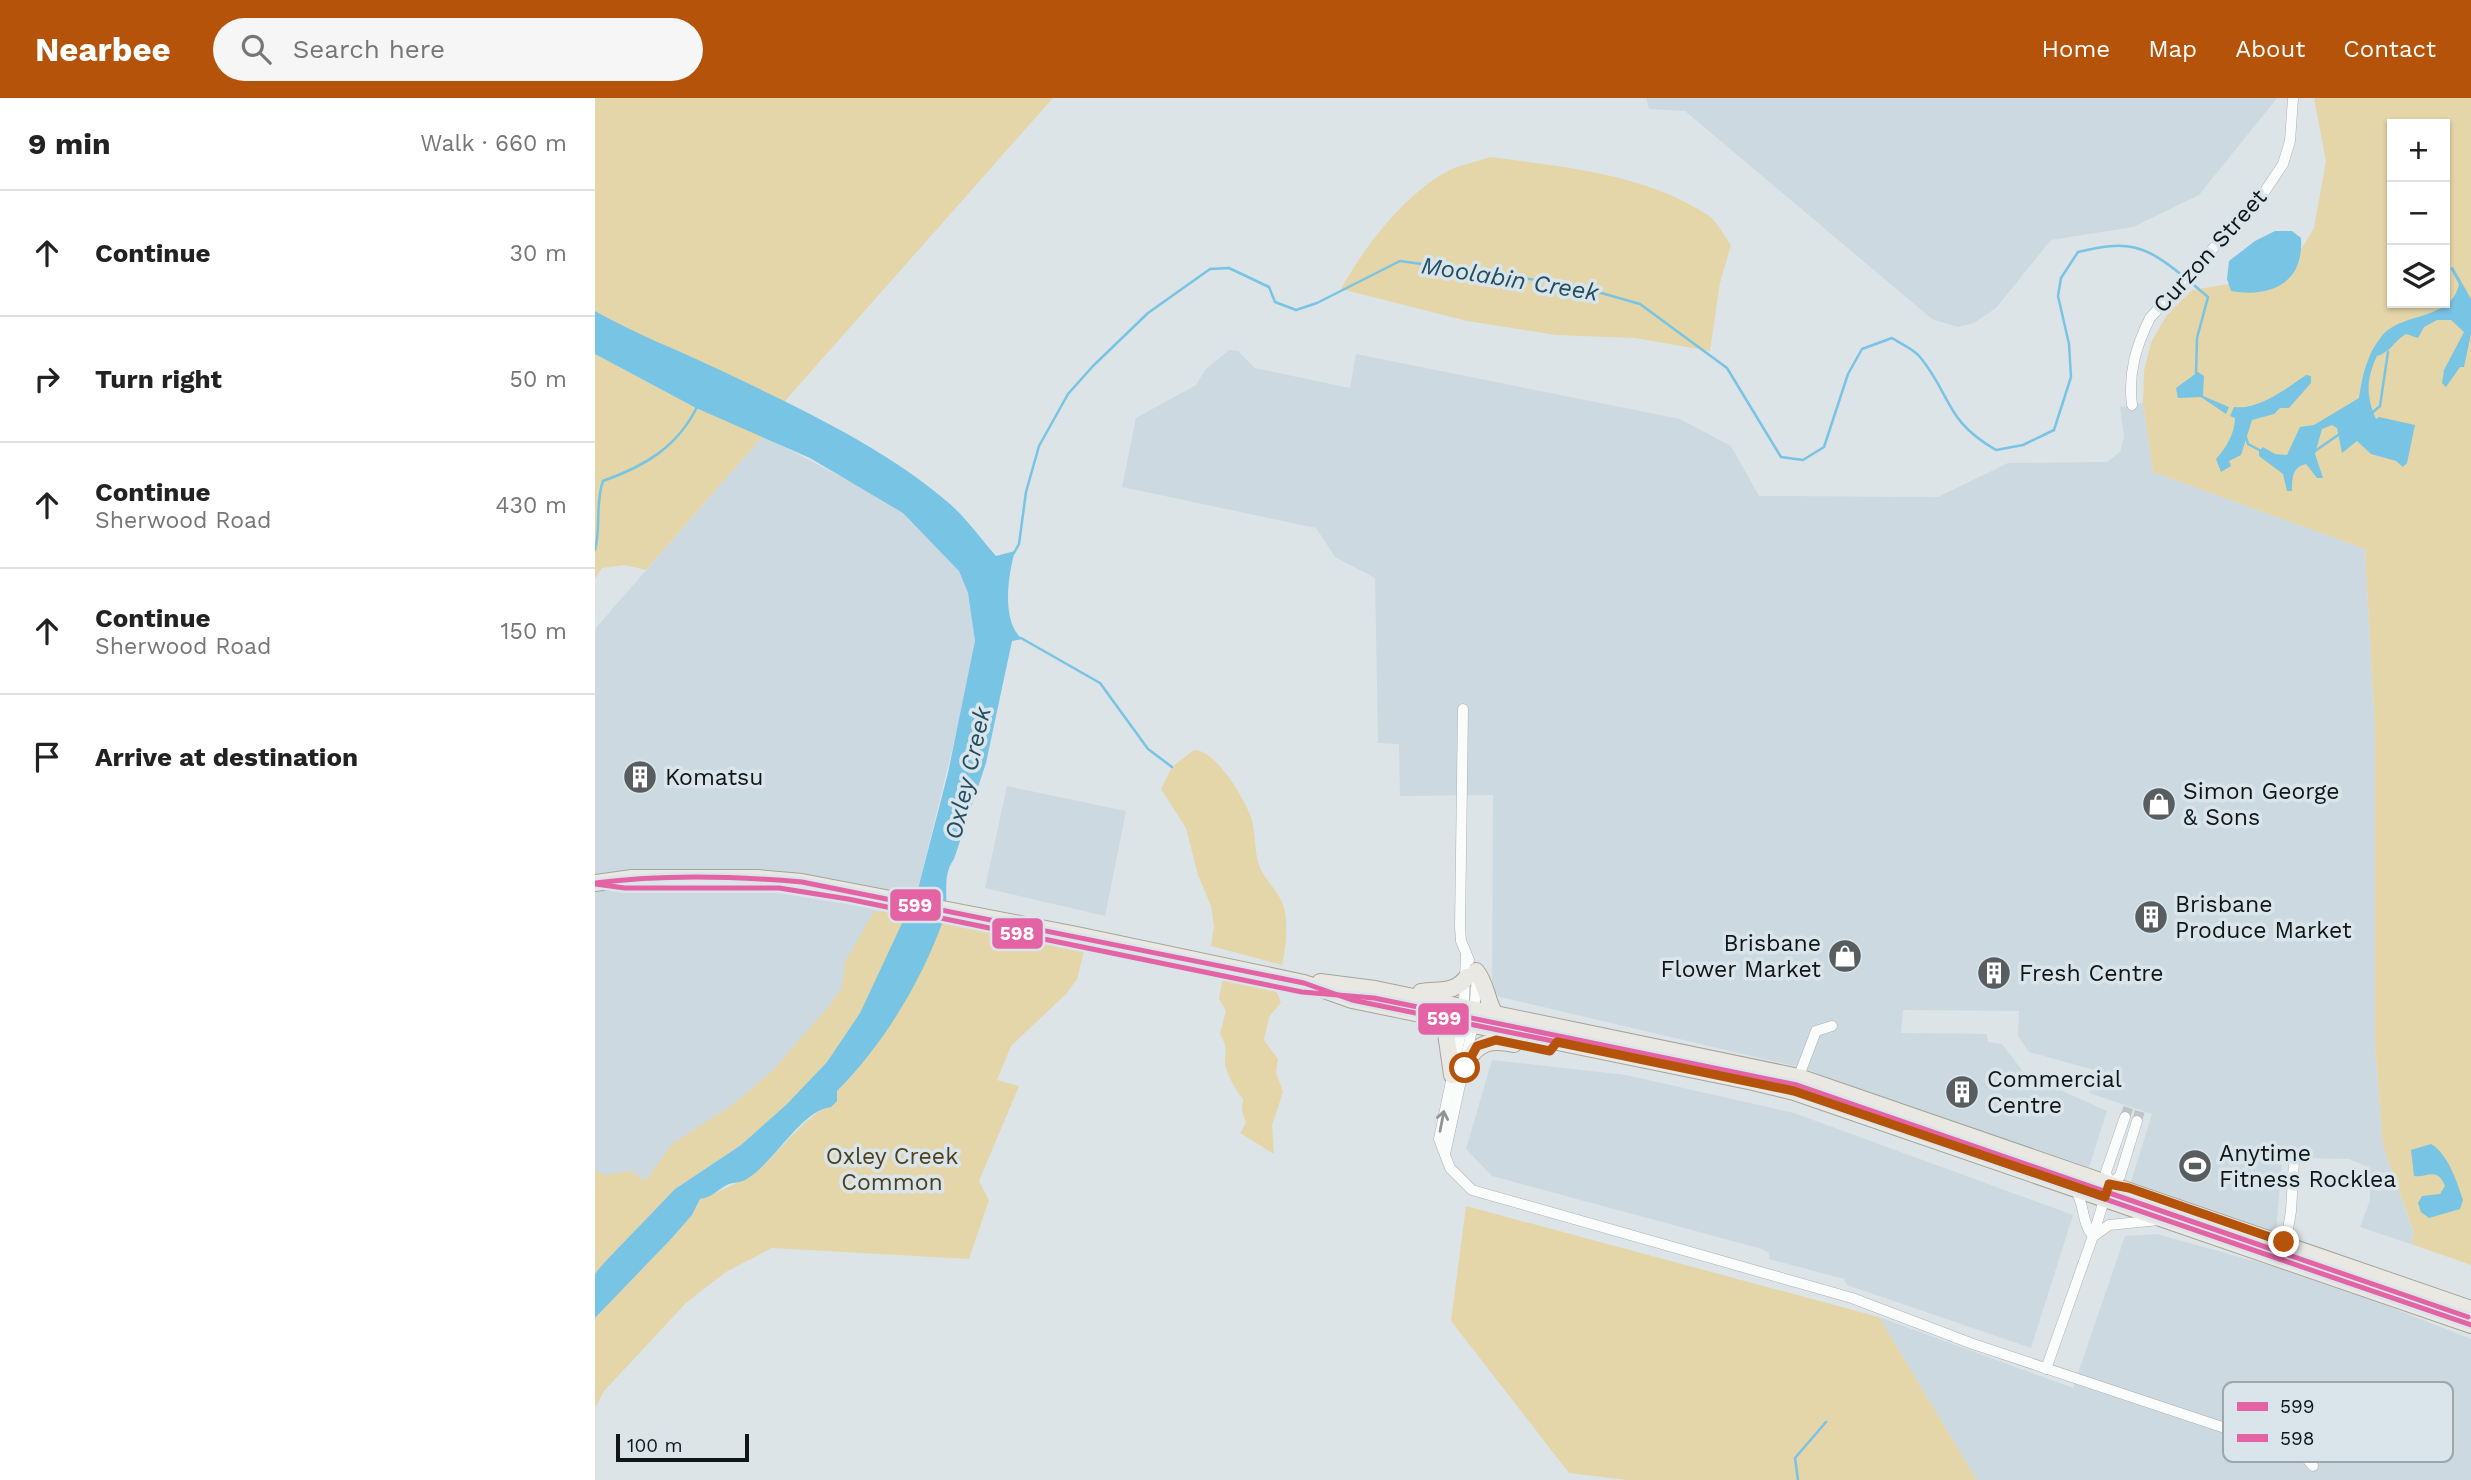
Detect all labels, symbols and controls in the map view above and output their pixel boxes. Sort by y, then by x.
search box [213,18,703,81]
text: Nearbee [35,30,171,69]
icon: search [237,30,275,68]
text: Search here [293,34,445,64]
text: Home [2042,35,2110,63]
text: Map [2148,35,2197,63]
text: About [2235,35,2305,63]
text: Contact [2343,35,2436,63]
map controls [2387,119,2450,308]
button: + [2387,119,2450,182]
text: 9 min [28,126,111,161]
text: Walk · 660 m [420,130,567,157]
button: − [2387,182,2450,245]
street label: Curzon Street [2148,184,2273,318]
icon: ahead [28,234,66,272]
text: Continue [95,238,211,268]
text: 30 m [510,240,567,267]
button: layers [2387,245,2450,308]
water label: Moolabin Creek [1419,251,1602,307]
icon: right [28,360,66,398]
text: Turn right [95,364,222,394]
text: 50 m [510,366,567,393]
text: Continue [95,477,211,507]
icon: ahead [28,486,66,524]
text: 430 m [495,492,567,519]
text: Sherwood Road [95,507,272,534]
text: Continue [95,603,211,633]
icon: ahead [28,612,66,650]
text: 150 m [501,618,567,645]
text: Sherwood Road [95,633,272,660]
water label: Oxley Creek [939,703,997,842]
icon: arrive [28,738,66,776]
text: Arrive at destination [95,742,358,772]
building icon: Komatsu [621,758,659,796]
place label: Komatsu [665,764,763,791]
place label: Simon George & Sons [2183,778,2340,831]
shop icon: Simon George & Sons [2140,785,2178,823]
line badge: 599 [889,888,942,922]
place label: Brisbane Produce Market [2175,891,2352,944]
text: 599 [898,894,932,917]
building icon: Brisbane Produce Market [2132,898,2170,936]
line badge: 598 [991,917,1044,950]
text: 598 [1000,922,1034,945]
place label: Brisbane Flower Market [1661,930,1821,983]
shop icon: Brisbane Flower Market [1826,937,1864,975]
building icon: Fresh Centre [1975,954,2013,992]
place label: Fresh Centre [2019,960,2164,987]
line badge: 599 [1417,1002,1470,1036]
text: 599 [1427,1007,1461,1030]
route start [1449,1052,1480,1083]
place label: Commercial Centre [1987,1066,2122,1119]
building icon: Commercial Centre [1943,1073,1981,1111]
one-way arrow [1436,1110,1450,1133]
place label: Anytime Fitness Rocklea [2219,1140,2396,1193]
park label: Oxley Creek Common [826,1143,958,1196]
sports icon: Anytime Fitness Rocklea [2176,1147,2214,1185]
route end [2268,1226,2299,1257]
legend [2223,1382,2453,1462]
text: 599 [2280,1395,2315,1418]
text: 598 [2280,1427,2315,1450]
scale bar [616,1431,749,1463]
text: 100 m [627,1434,683,1457]

